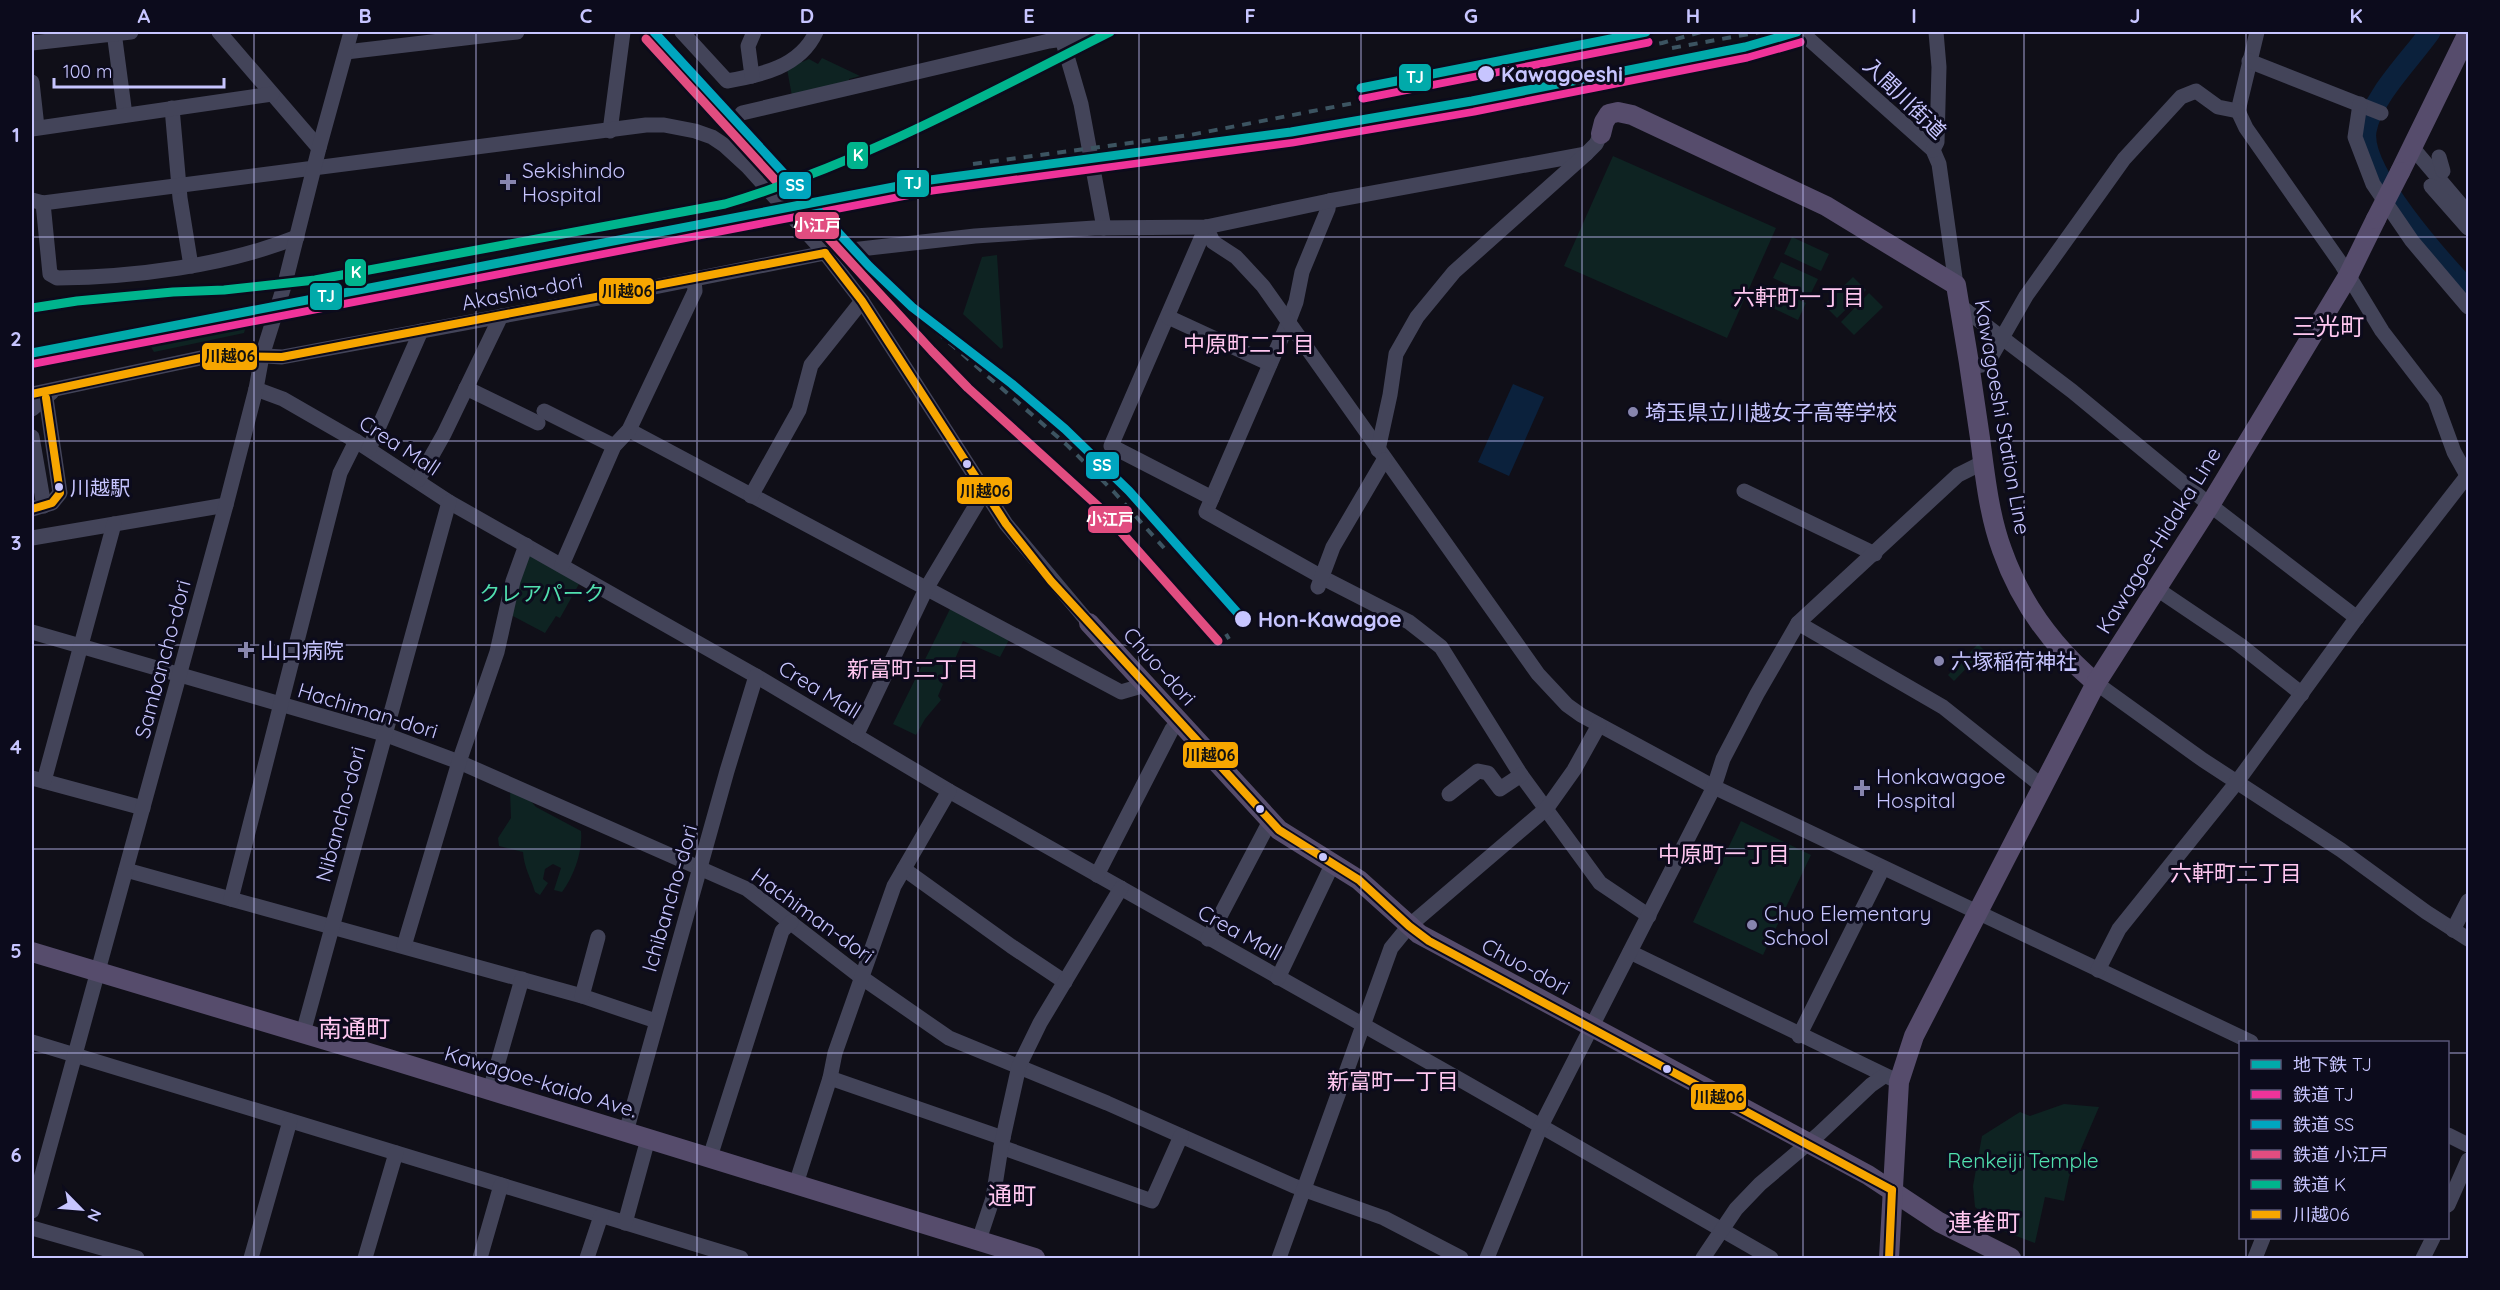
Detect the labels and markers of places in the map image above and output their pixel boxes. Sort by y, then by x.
place label: Kawagoeshi [1501,61,1623,87]
marker: Kawagoeshi [1476,64,1496,84]
place label: Sekishindo Hospital [522,157,625,207]
marker: Sekishindo Hospital [499,173,517,191]
place label: 埼玉県立川越女子高等学校 [1645,399,1897,425]
marker: 埼玉県立川越女子高等学校 [1626,405,1640,419]
unlabelled marker [961,458,973,470]
place label: 川越駅 [70,475,130,500]
marker: 川越駅 [53,481,65,493]
place label: Hon-Kawagoe [1258,606,1402,632]
marker: Hon-Kawagoe [1233,609,1253,629]
place label: 山口病院 [260,637,344,663]
marker: 山口病院 [237,641,255,659]
place label: 六塚稲荷神社 [1951,648,2077,674]
marker: 六塚稲荷神社 [1932,654,1946,668]
place label: Honkawagoe Hospital [1876,763,2006,813]
marker: Honkawagoe Hospital [1853,779,1871,797]
unlabelled marker [1254,803,1266,815]
unlabelled marker [1317,851,1329,863]
place label: Chuo Elementary School [1764,900,1931,950]
marker: Chuo Elementary School [1745,918,1759,932]
unlabelled marker [1661,1063,1673,1075]

